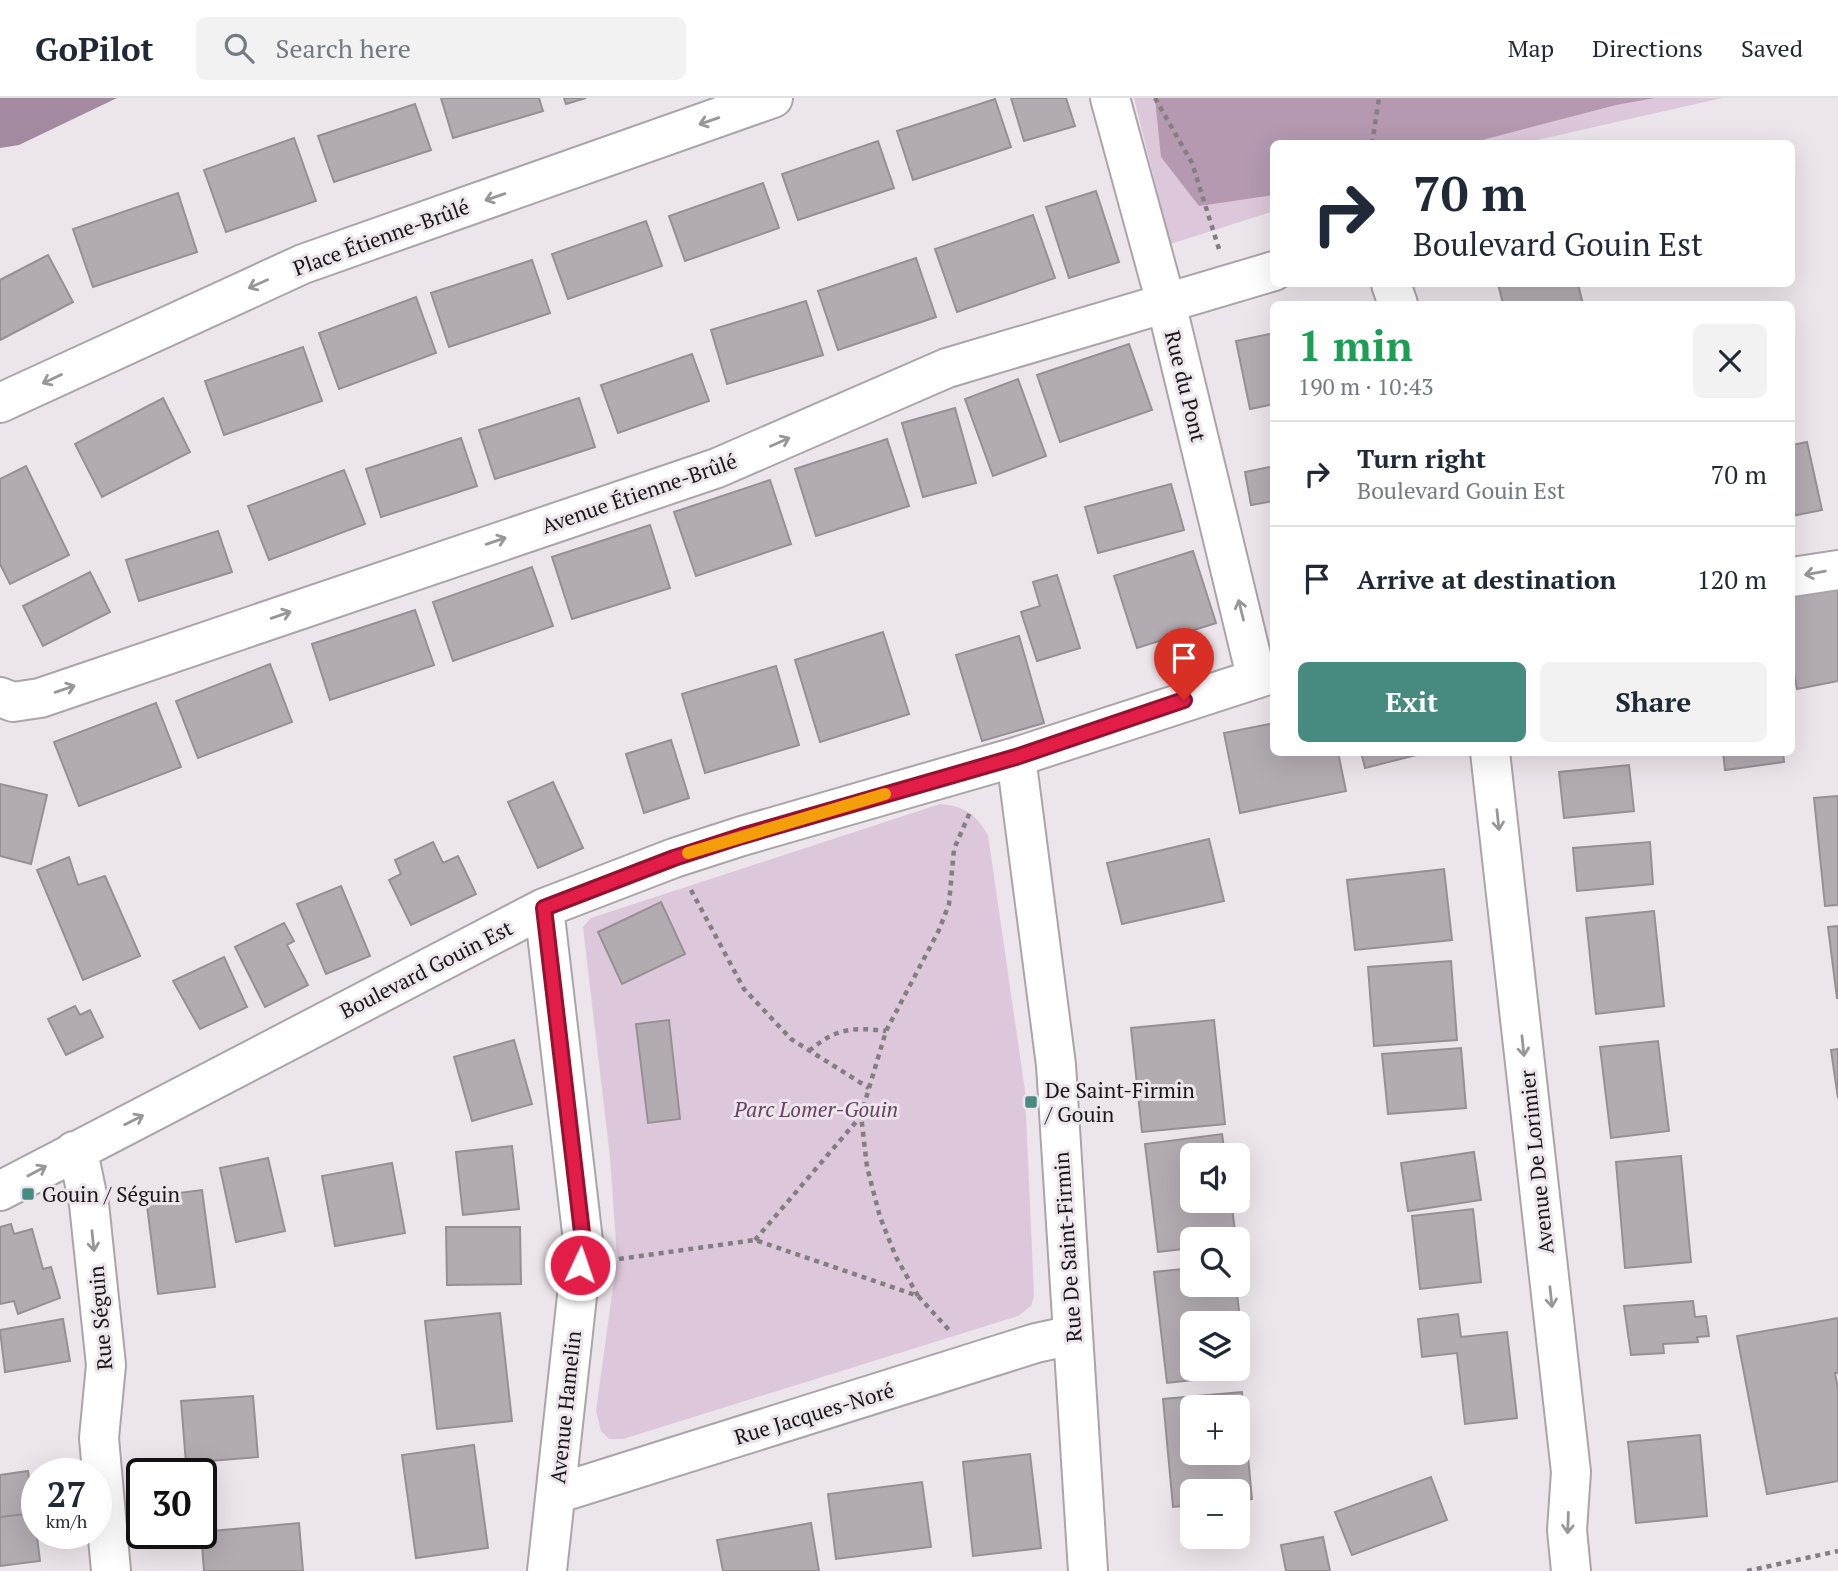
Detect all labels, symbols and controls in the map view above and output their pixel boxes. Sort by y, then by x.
search box [196,17,686,80]
text: GoPilot [35,27,154,70]
icon: search [220,29,258,67]
text: Search here [276,31,411,65]
text: Map [1508,32,1554,64]
text: Directions [1592,32,1703,64]
text: Saved [1741,32,1803,64]
one-way arrow [699,116,721,128]
text: 70 m [1413,160,1527,225]
icon: right [1298,168,1389,259]
street label: Place Étienne-Brûlé [289,192,473,282]
one-way arrow [484,192,506,204]
text: Boulevard Gouin Est [1413,223,1703,265]
one-way arrow [248,278,270,291]
text: 1 min [1298,317,1413,373]
button: close [1693,324,1767,398]
street label: Rue du Pont [1159,327,1213,445]
text: 190 m · 10:43 [1298,371,1433,402]
one-way arrow [41,373,62,386]
one-way arrow [769,435,790,448]
text: Turn right [1357,441,1486,475]
street label: Avenue Étienne-Brûlé [537,446,741,540]
icon: right [1298,455,1336,493]
text: 70 m [1711,457,1767,491]
text: Boulevard Gouin Est [1357,475,1565,506]
one-way arrow [484,534,506,546]
icon: arrive [1298,560,1336,598]
text: Arrive at destination [1357,562,1616,596]
text: 120 m [1697,562,1767,596]
one-way arrow [1804,567,1827,580]
one-way arrow [1233,599,1247,622]
one-way arrow [269,608,291,620]
pin [1154,628,1214,700]
icon: arrive [1165,639,1203,677]
button: Exit [1298,662,1526,742]
button: Share [1540,662,1767,742]
one-way arrow [54,682,76,694]
one-way arrow [1491,808,1504,831]
street label: Boulevard Gouin Est [335,913,517,1025]
one-way arrow [1517,1035,1530,1057]
street label: Avenue De Lorimier [1512,1069,1560,1255]
place label: De Saint-Firmin / Gouin [1044,1076,1195,1128]
marker: De Saint-Firmin / Gouin [1023,1094,1039,1110]
park label: Parc Lomer-Gouin [733,1095,898,1123]
one-way arrow [124,1113,144,1127]
map controls [1180,1143,1250,1549]
button: sound [1180,1143,1250,1213]
street label: Rue De Saint-Firmin [1046,1150,1088,1343]
one-way arrow [26,1164,46,1178]
place label: Gouin / Séguin [42,1180,181,1208]
marker: Gouin / Séguin [20,1186,36,1202]
button: search [1180,1227,1250,1297]
position arrow [543,1228,617,1302]
one-way arrow [86,1229,99,1252]
street label: Rue Séguin [81,1264,119,1371]
one-way arrow [1545,1285,1558,1308]
button: layers [1180,1311,1250,1381]
street label: Avenue Hamelin [543,1329,587,1485]
street label: Rue Jacques-Noré [731,1375,897,1451]
button: + [1180,1395,1250,1465]
speed limit sign: 30 [126,1458,217,1549]
text: 27 [47,1471,86,1517]
button: − [1180,1479,1250,1549]
text: km/h [46,1509,87,1533]
one-way arrow [1561,1511,1575,1534]

